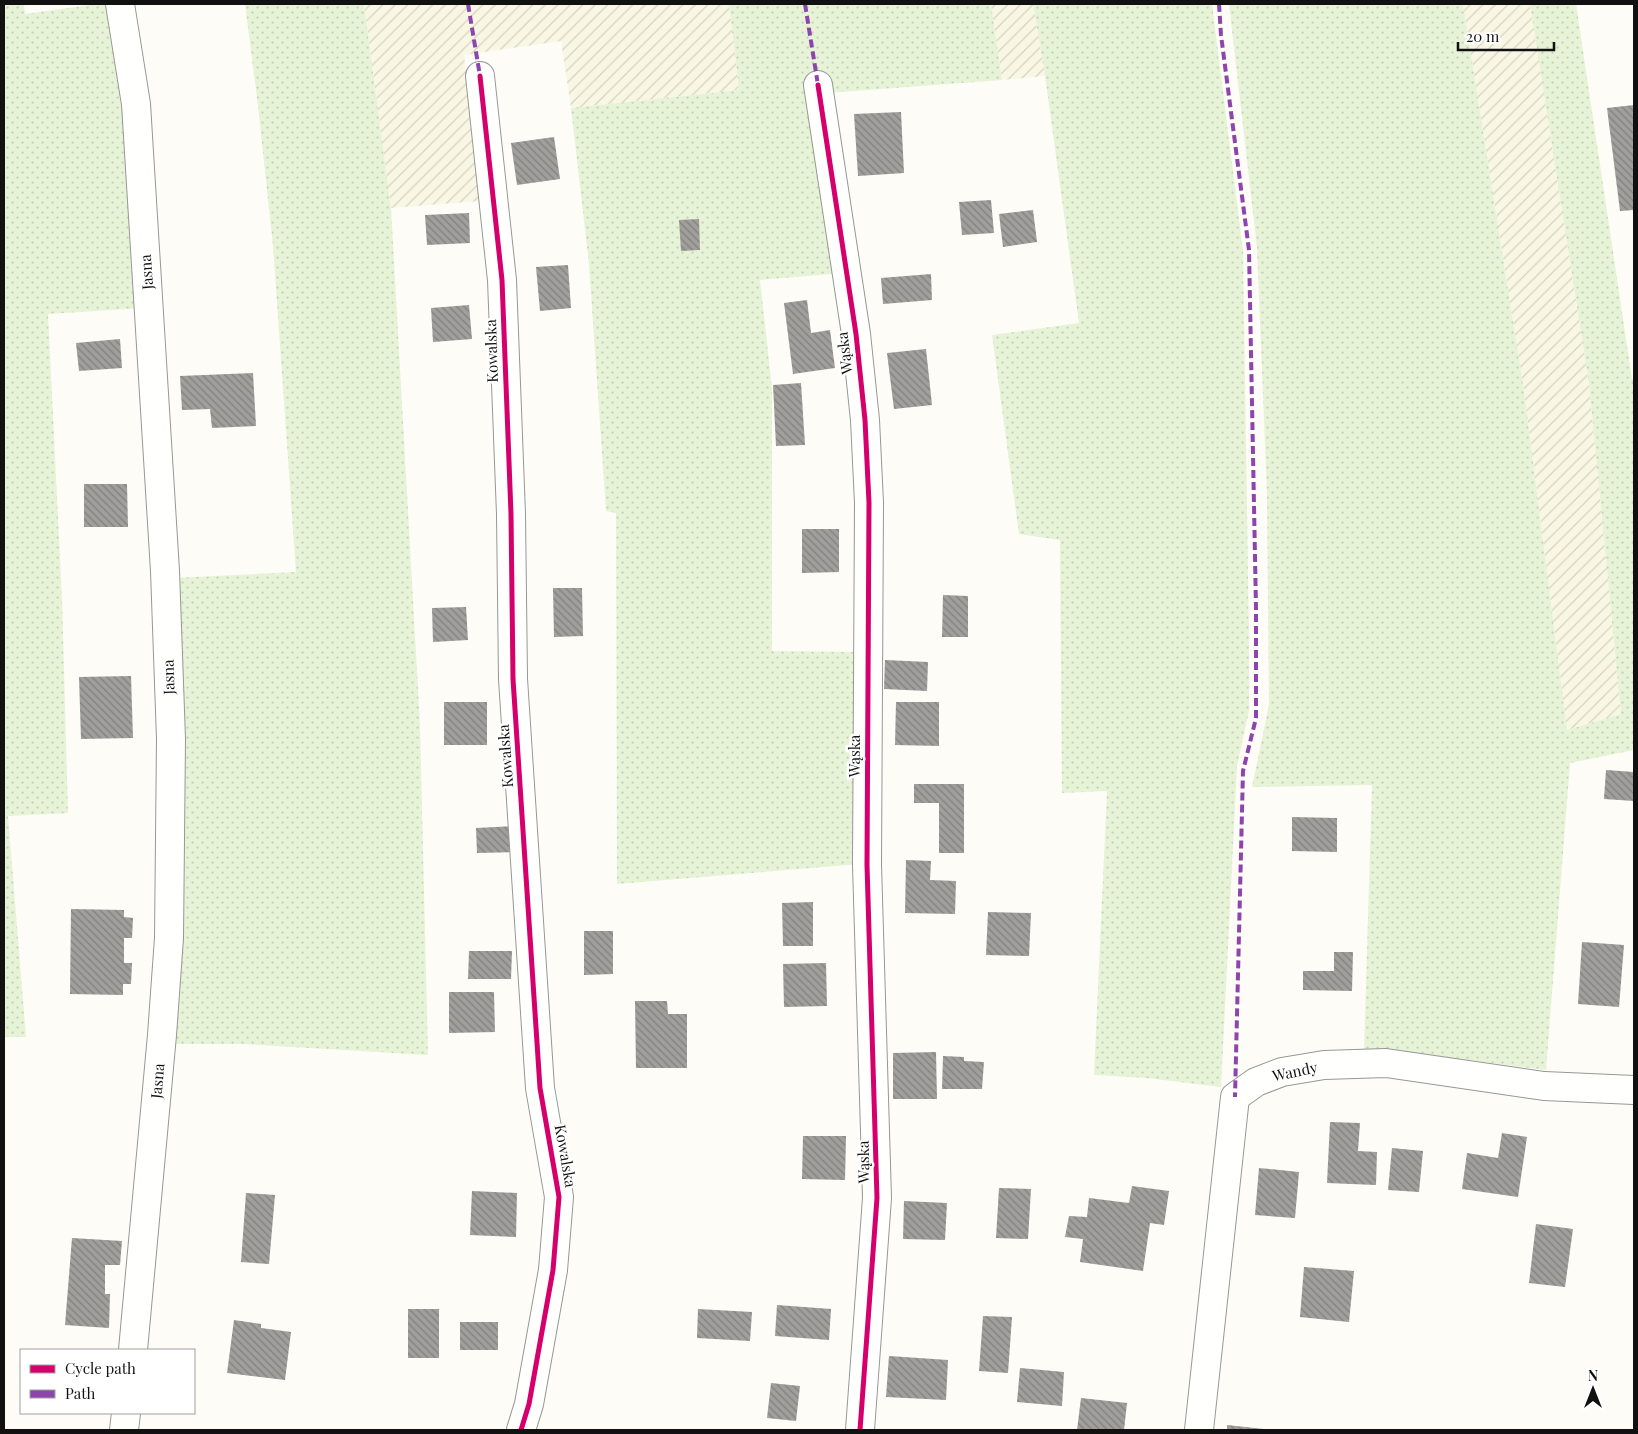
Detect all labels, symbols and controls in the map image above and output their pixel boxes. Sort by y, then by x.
scale bar [1458,20,1554,52]
text: 20 m [1466,26,1500,46]
street label: Jasna [135,253,157,291]
street label: Kowalska [480,318,502,383]
street label: Wąska [831,330,857,376]
street label: Jasna [157,659,179,696]
street label: Kowalska [493,723,517,788]
street label: Wąska [844,734,864,778]
street label: Wandy [1269,1056,1320,1086]
street label: Jasna [145,1062,169,1100]
street label: Kowalska [551,1123,581,1189]
street label: Wąska [853,1140,873,1184]
legend [20,1349,195,1414]
text: Cycle path [65,1358,136,1378]
north arrow [1568,1364,1618,1414]
text: N [1588,1366,1598,1385]
text: Path [65,1383,95,1403]

